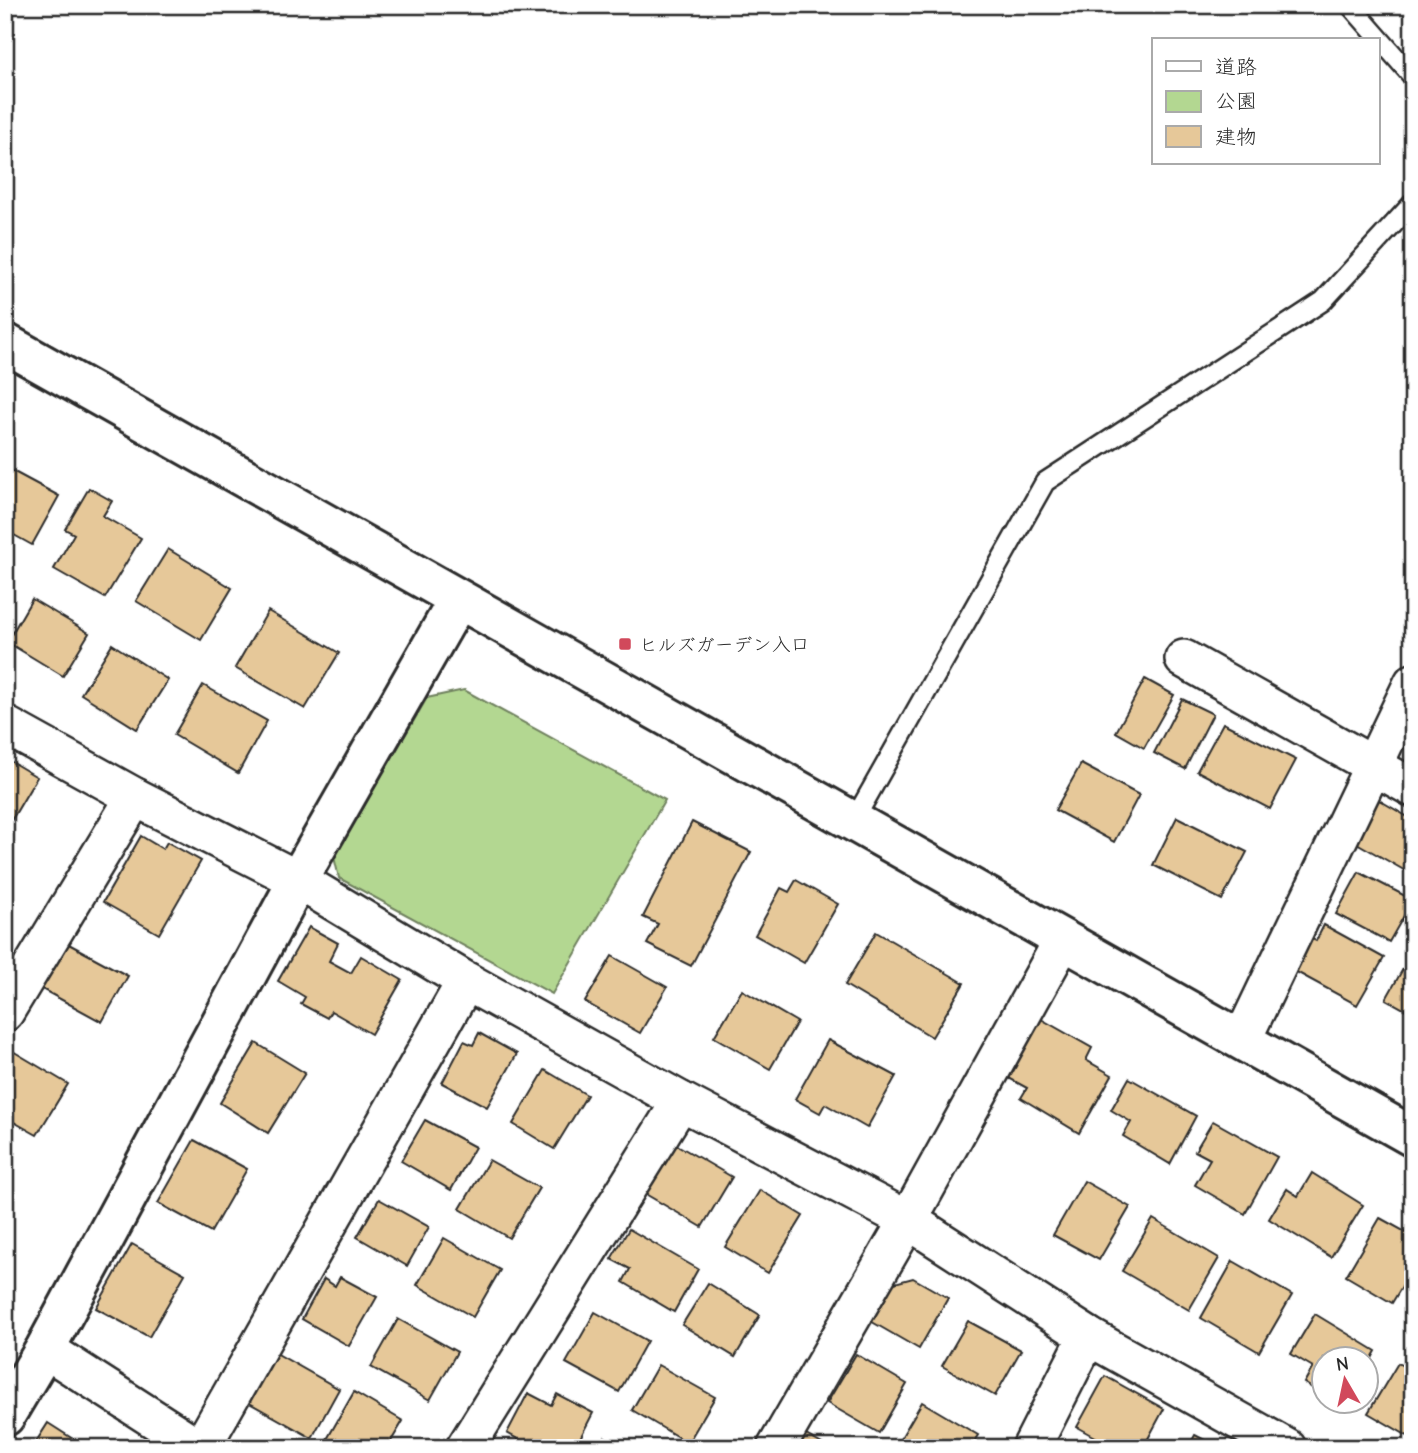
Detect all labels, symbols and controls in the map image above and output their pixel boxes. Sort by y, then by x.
legend [1152,38,1380,164]
text: 道路 [1215,55,1257,79]
text: 公園 [1215,89,1257,113]
text: 建物 [1215,125,1257,149]
place label: ヒルズガーデン入口 [639,634,810,656]
marker: ヒルズガーデン入口 [617,636,633,652]
north arrow [1310,1344,1380,1414]
text: N [1335,1352,1350,1376]

